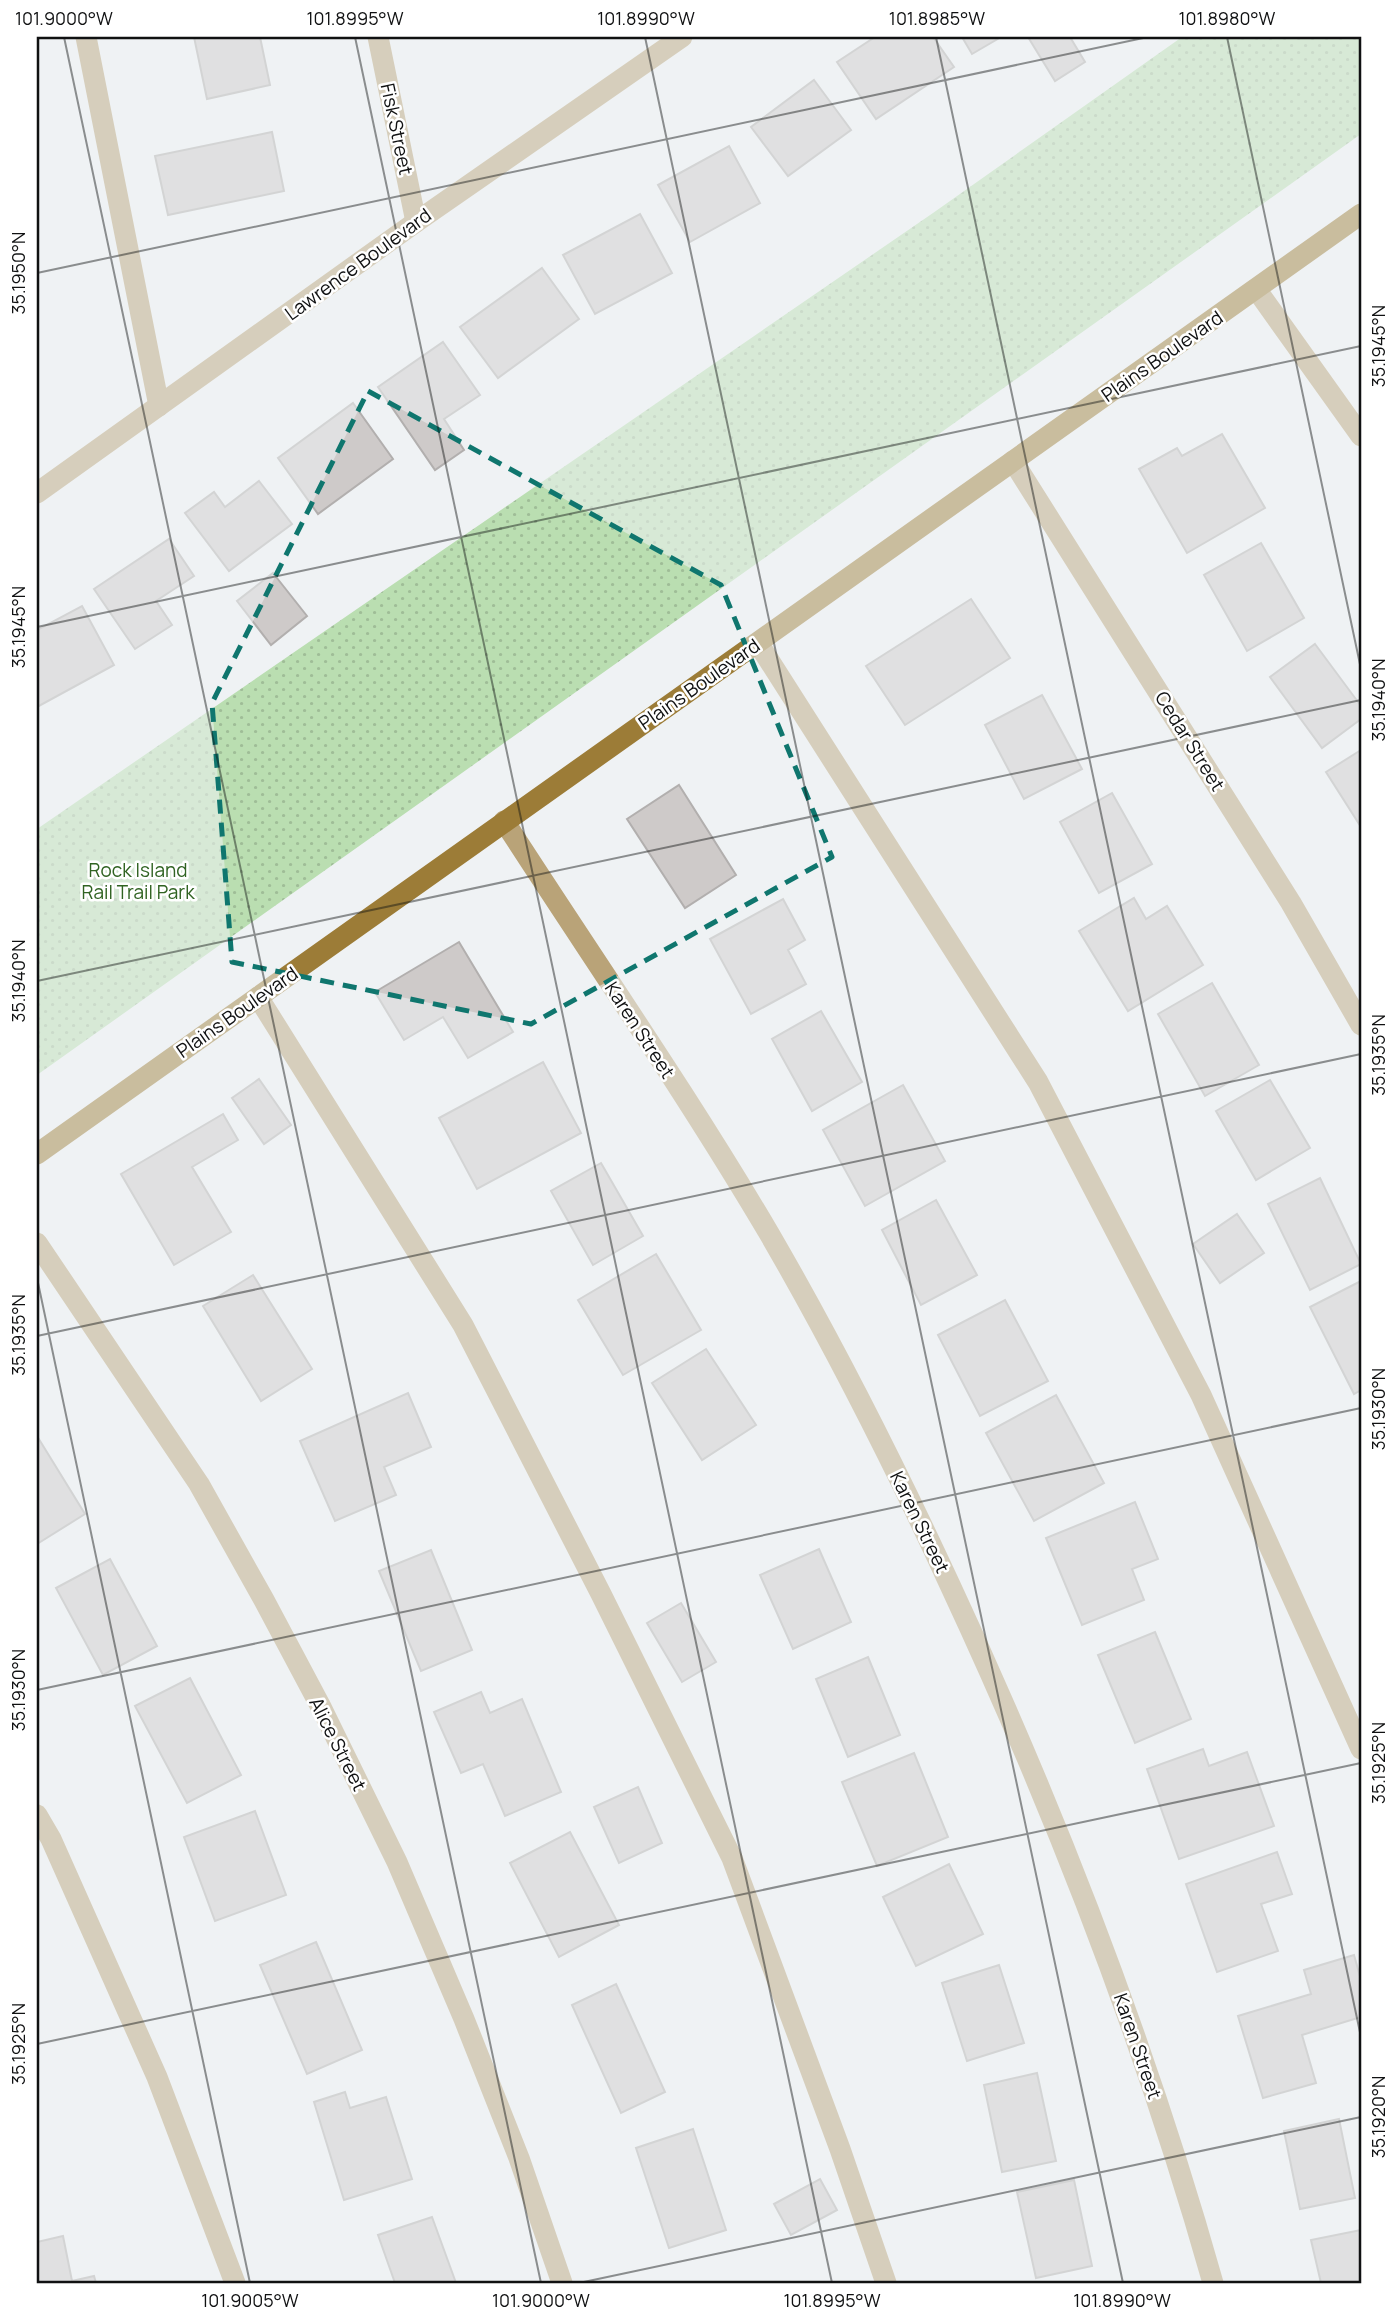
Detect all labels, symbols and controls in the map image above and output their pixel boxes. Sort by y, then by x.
text: 101.9000°W [15,6,113,30]
text: 101.8995°W [307,6,404,30]
text: 101.8990°W [597,6,695,30]
text: 101.8985°W [889,6,985,30]
text: 101.8980°W [1179,6,1276,30]
street label: Fisk Street [375,81,419,177]
street label: Lawrence Boulevard [279,202,437,326]
text: 35.1950°N [6,232,30,314]
street label: Plains Boulevard [1096,304,1228,408]
text: 35.1945°N [1366,305,1390,387]
text: 35.1945°N [6,586,30,668]
street label: Plains Boulevard [633,632,765,736]
text: 35.1940°N [1366,659,1390,741]
street label: Cedar Street [1149,686,1231,796]
park label: Rock Island Rail Trail Park [81,857,195,905]
text: 35.1940°N [6,940,30,1022]
street label: Plains Boulevard [171,960,303,1064]
street label: Karen Street [599,977,681,1083]
text: 35.1935°N [1366,1014,1390,1096]
text: 35.1935°N [6,1294,30,1376]
text: 35.1930°N [1366,1368,1390,1450]
street label: Karen Street [884,1467,956,1577]
text: 35.1930°N [6,1649,30,1731]
street label: Alice Street [303,1693,373,1795]
text: 35.1925°N [1366,1722,1390,1804]
street label: Karen Street [1108,1990,1168,2102]
text: 35.1925°N [6,2003,30,2085]
text: 35.1920°N [1366,2076,1390,2158]
text: 101.9005°W [201,2288,299,2312]
text: 101.9000°W [492,2288,590,2312]
text: 101.8995°W [784,2288,881,2312]
text: 101.8990°W [1073,2288,1171,2312]

